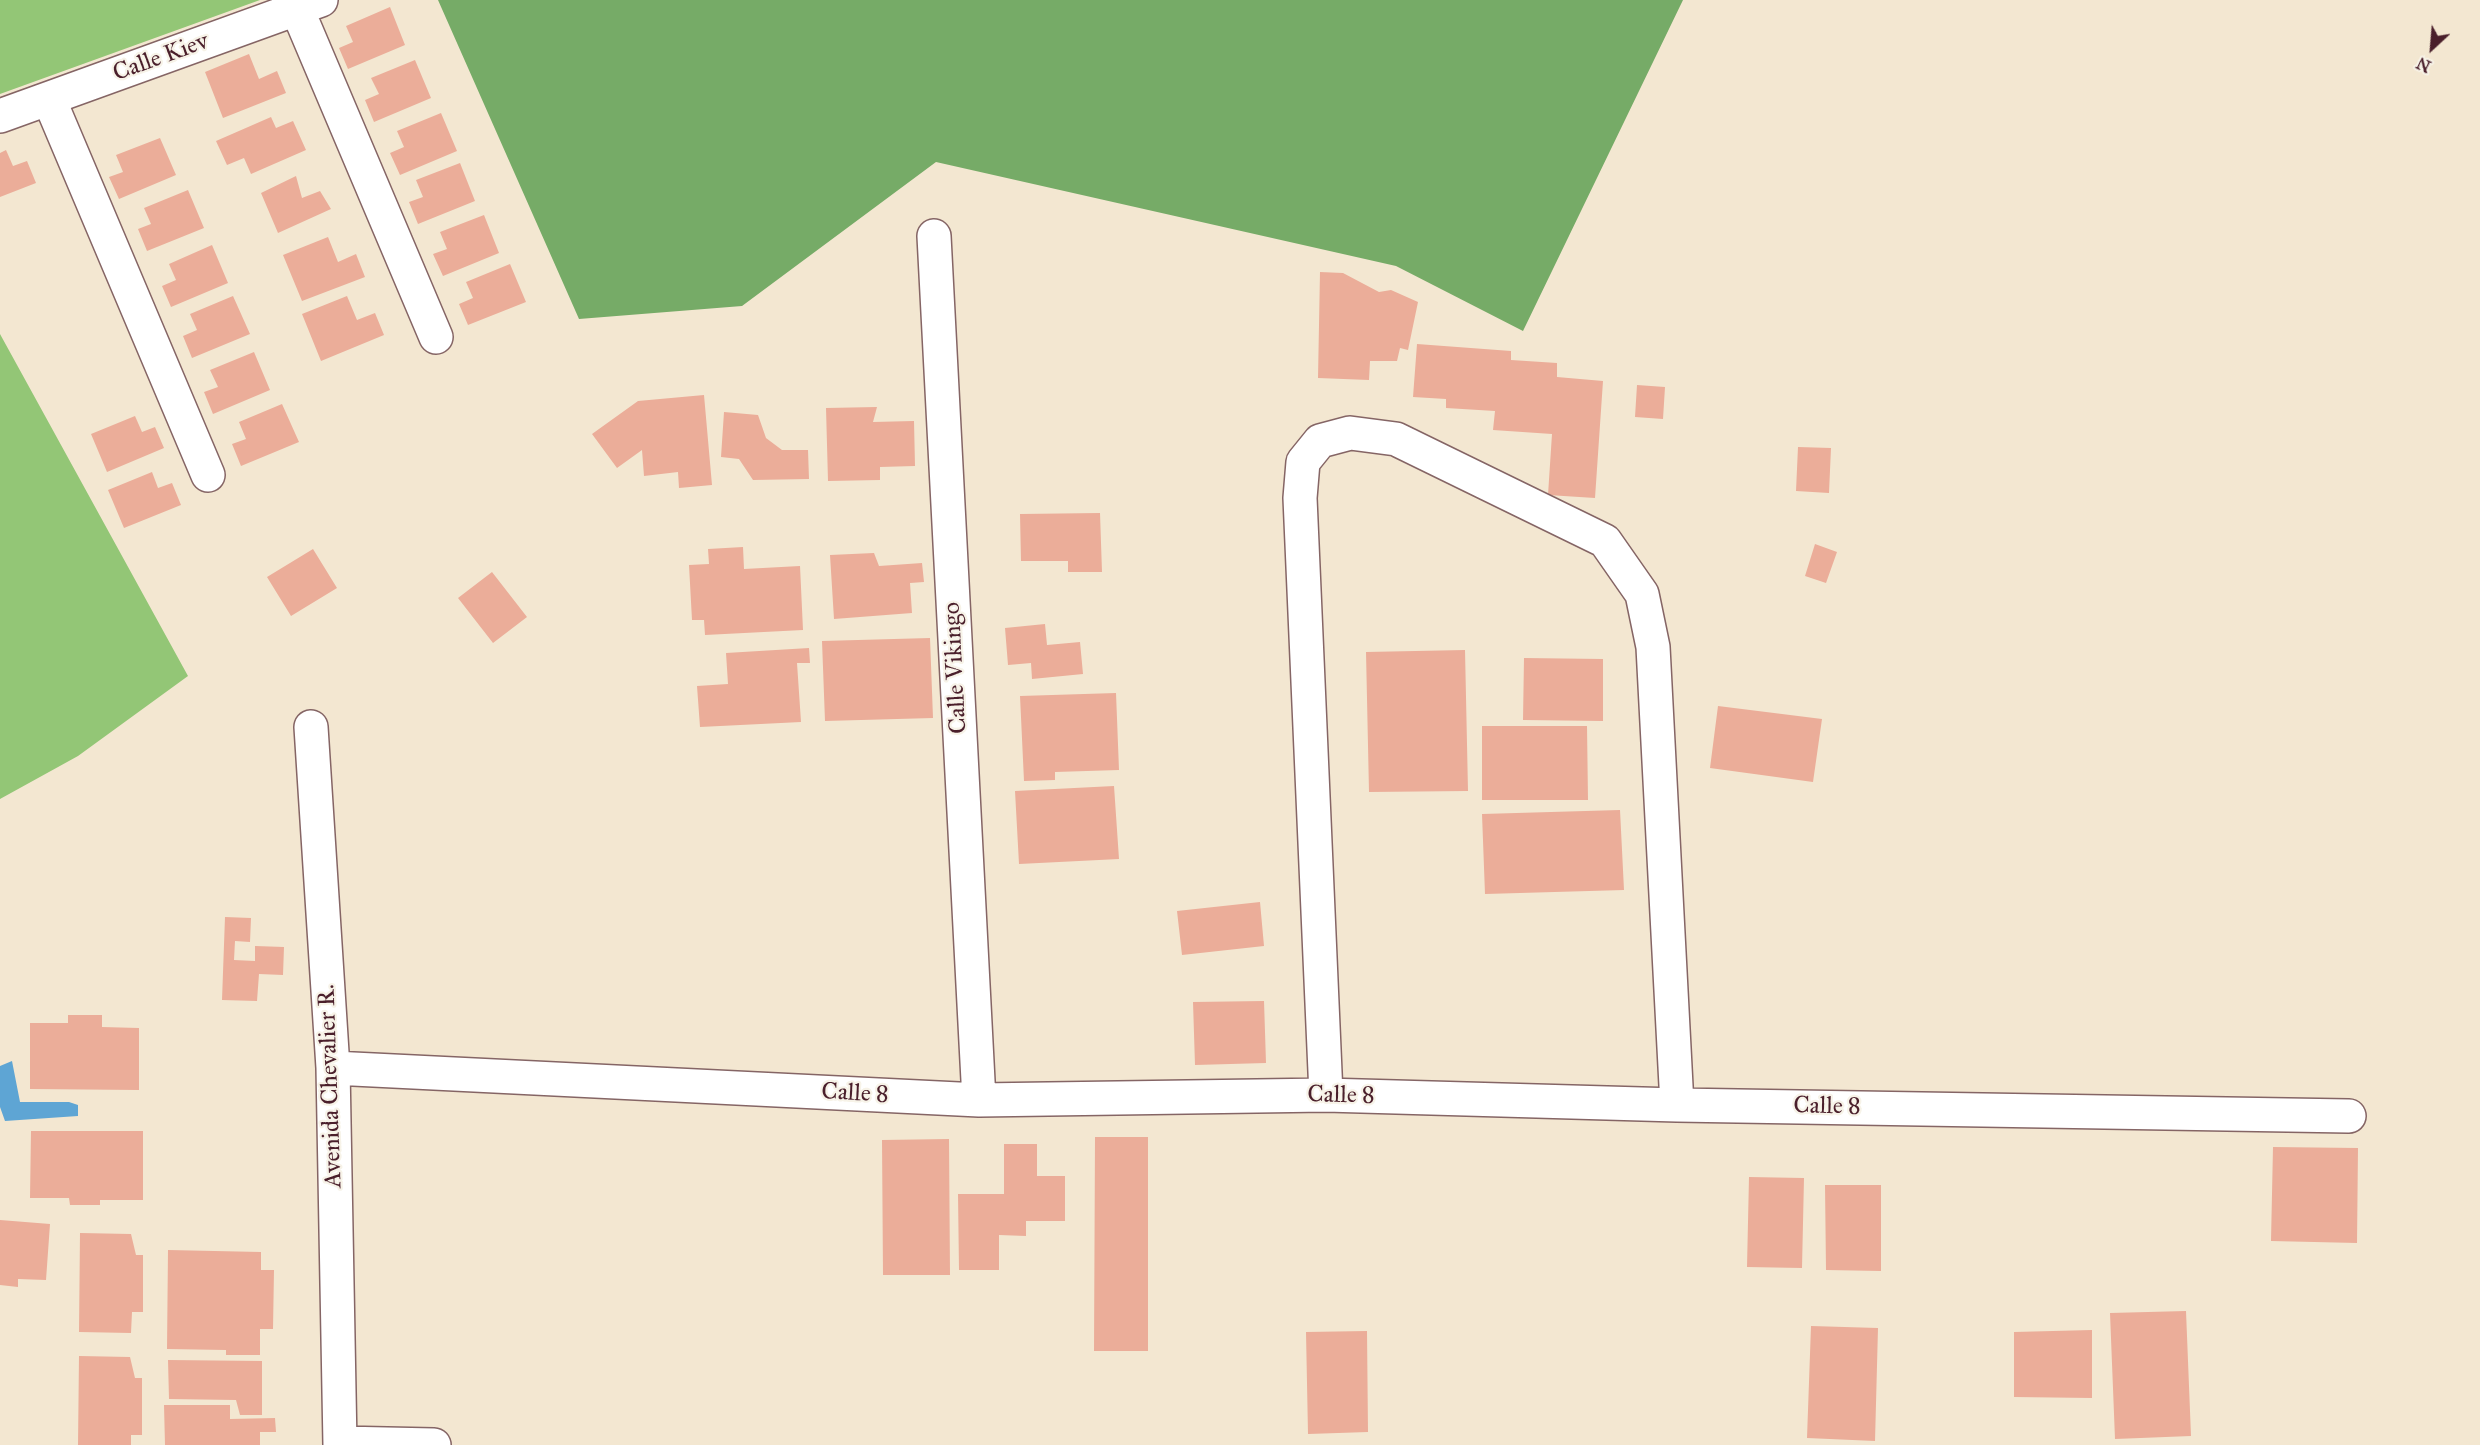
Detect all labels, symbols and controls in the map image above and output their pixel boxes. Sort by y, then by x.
north arrow [2402,18,2462,78]
street label: Calle Kiev [109,27,213,89]
text: N [2414,53,2434,76]
street label: Calle Vikingo [938,601,974,735]
street label: Avenida Chevalier R. [313,984,349,1188]
street label: Calle 8 [821,1078,889,1110]
street label: Calle 8 [1307,1081,1375,1111]
street label: Calle 8 [1793,1092,1861,1122]

